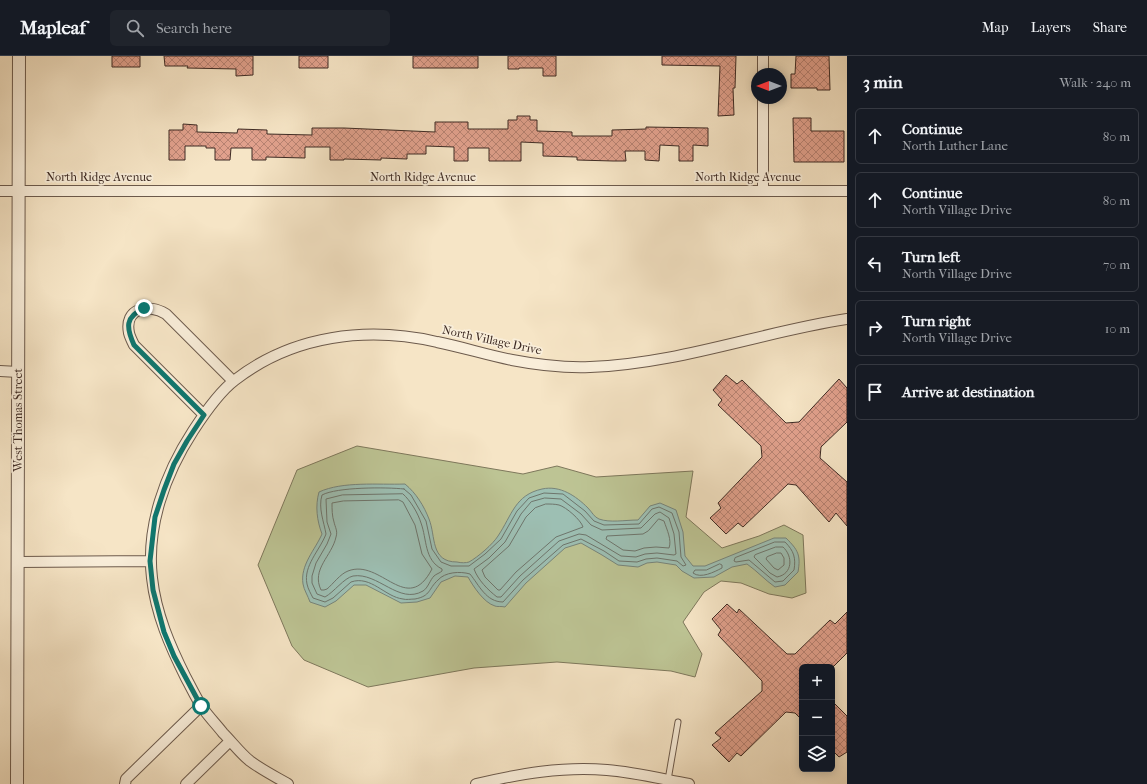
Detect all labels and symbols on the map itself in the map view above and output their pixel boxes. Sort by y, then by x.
north arrow [751,68,787,104]
street label: North Ridge Avenue [46,170,152,184]
street label: North Ridge Avenue [370,170,476,184]
street label: North Ridge Avenue [695,170,801,184]
route end [135,299,153,317]
street label: North Village Drive [441,323,543,357]
street label: West Thomas Street [11,368,25,473]
route start [192,697,210,715]

